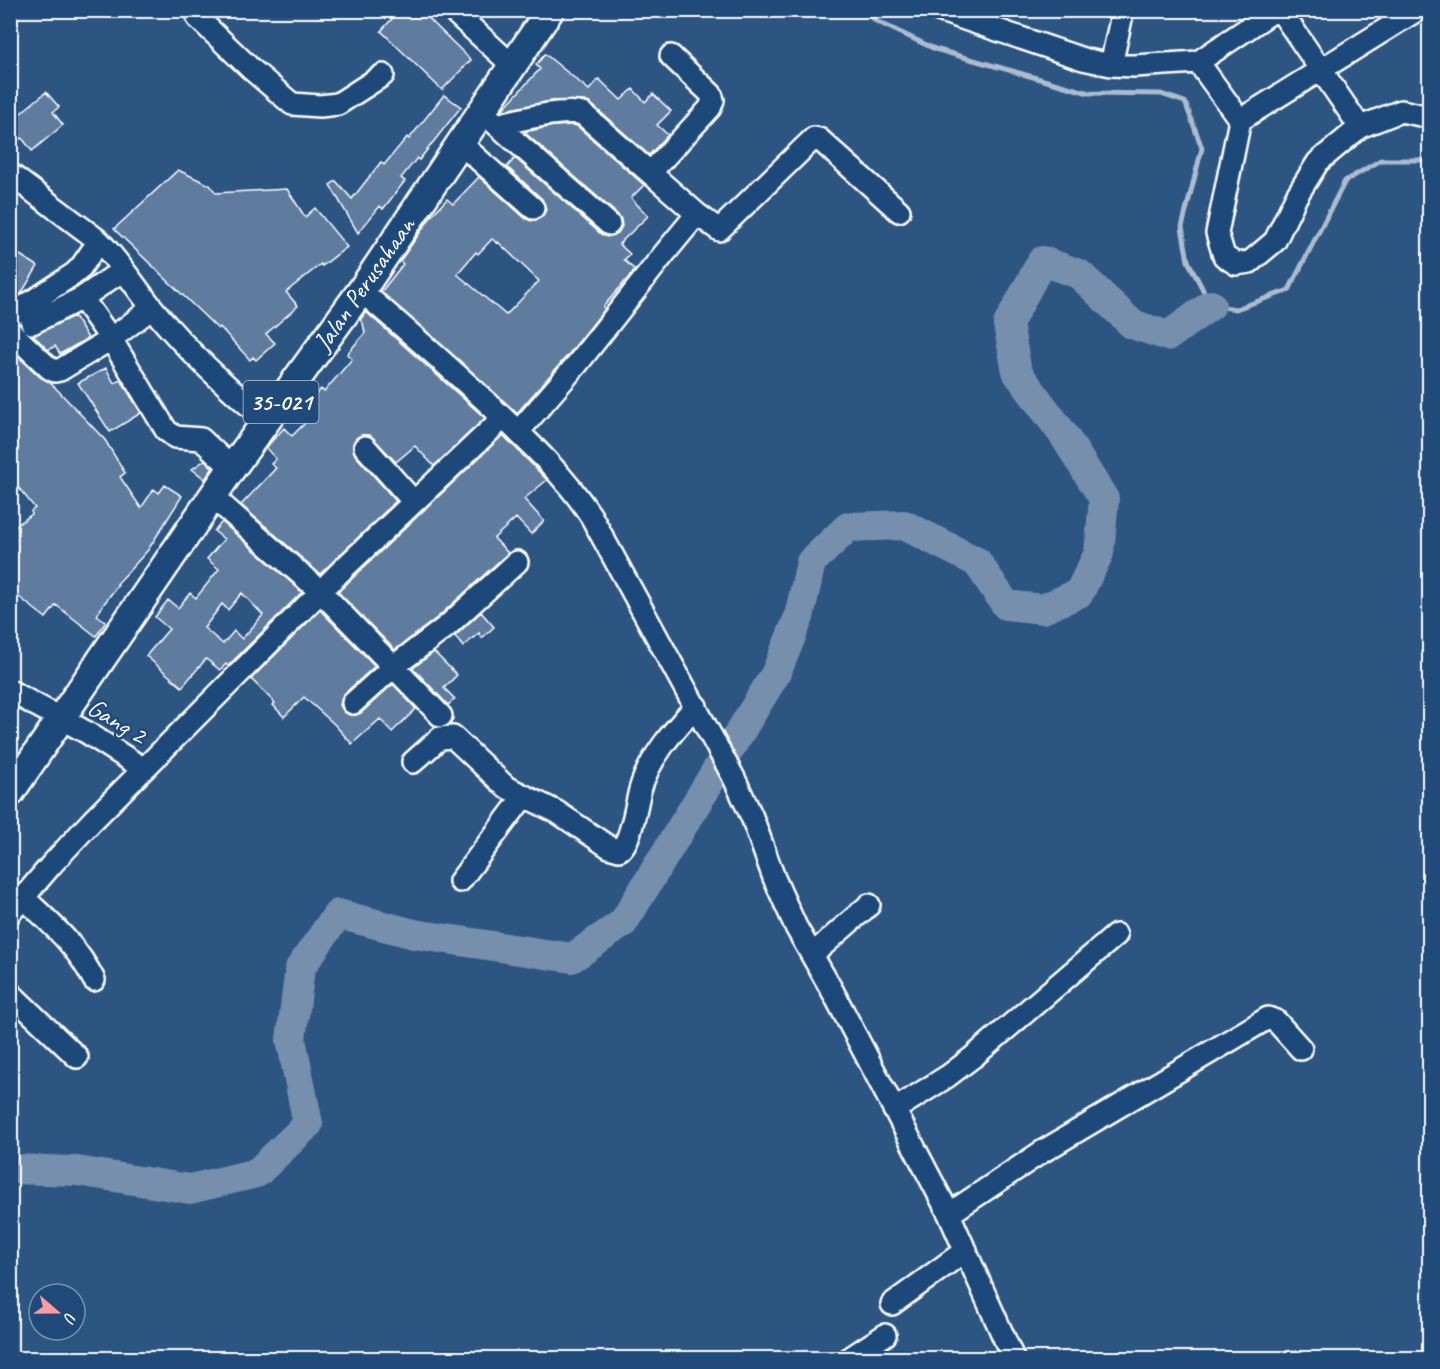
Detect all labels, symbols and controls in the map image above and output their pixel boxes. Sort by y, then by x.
street label: Jalan Perusahaan [305,210,423,359]
road number: 35-021 [244,381,318,423]
street label: Gang 2 [82,691,154,753]
north arrow [27,1282,87,1342]
text: U [58,1310,81,1327]

